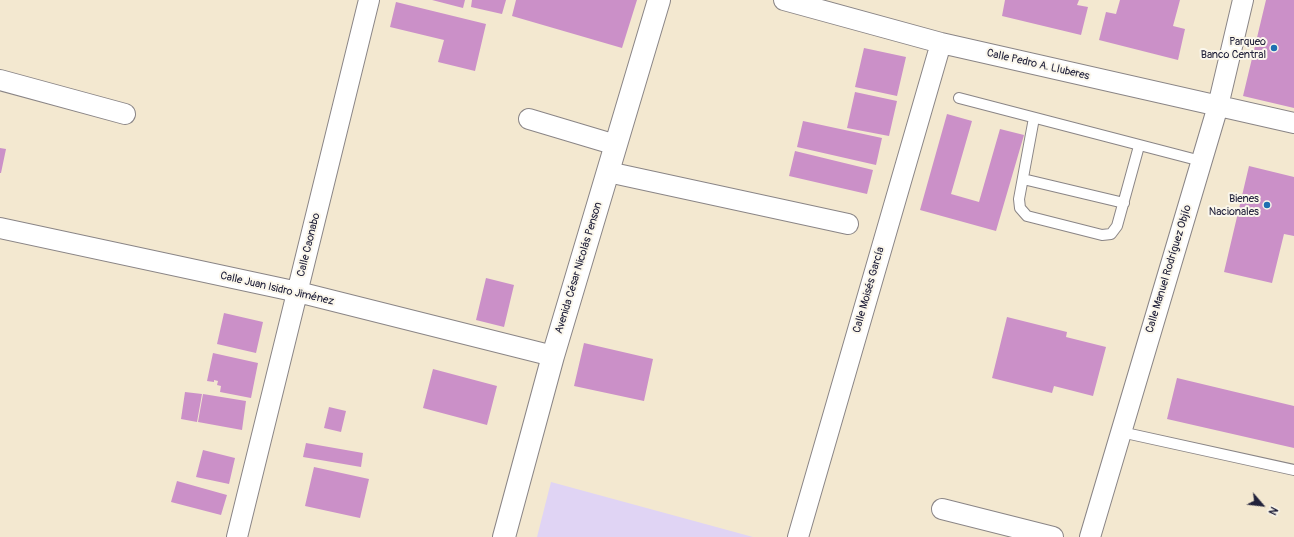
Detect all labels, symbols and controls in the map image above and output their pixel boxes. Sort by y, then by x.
place label: Parqueo Banco Central [1201,35,1266,61]
marker: Parqueo Banco Central [1269,43,1279,53]
street label: Calle Pedro A. Lluberes [985,47,1091,83]
place label: Bienes Nacionales [1209,192,1259,218]
marker: Bienes Nacionales [1262,200,1272,210]
street label: Avenida César Nicolás Penson [553,201,605,335]
street label: Calle Manuel Rodríguez Objío [1143,203,1195,335]
street label: Calle Caonabo [295,212,323,278]
street label: Calle Moisés García [850,245,888,335]
street label: Calle Juan Isidro Jiménez [219,269,335,309]
north arrow [1242,485,1282,525]
text: N [1266,505,1281,517]

